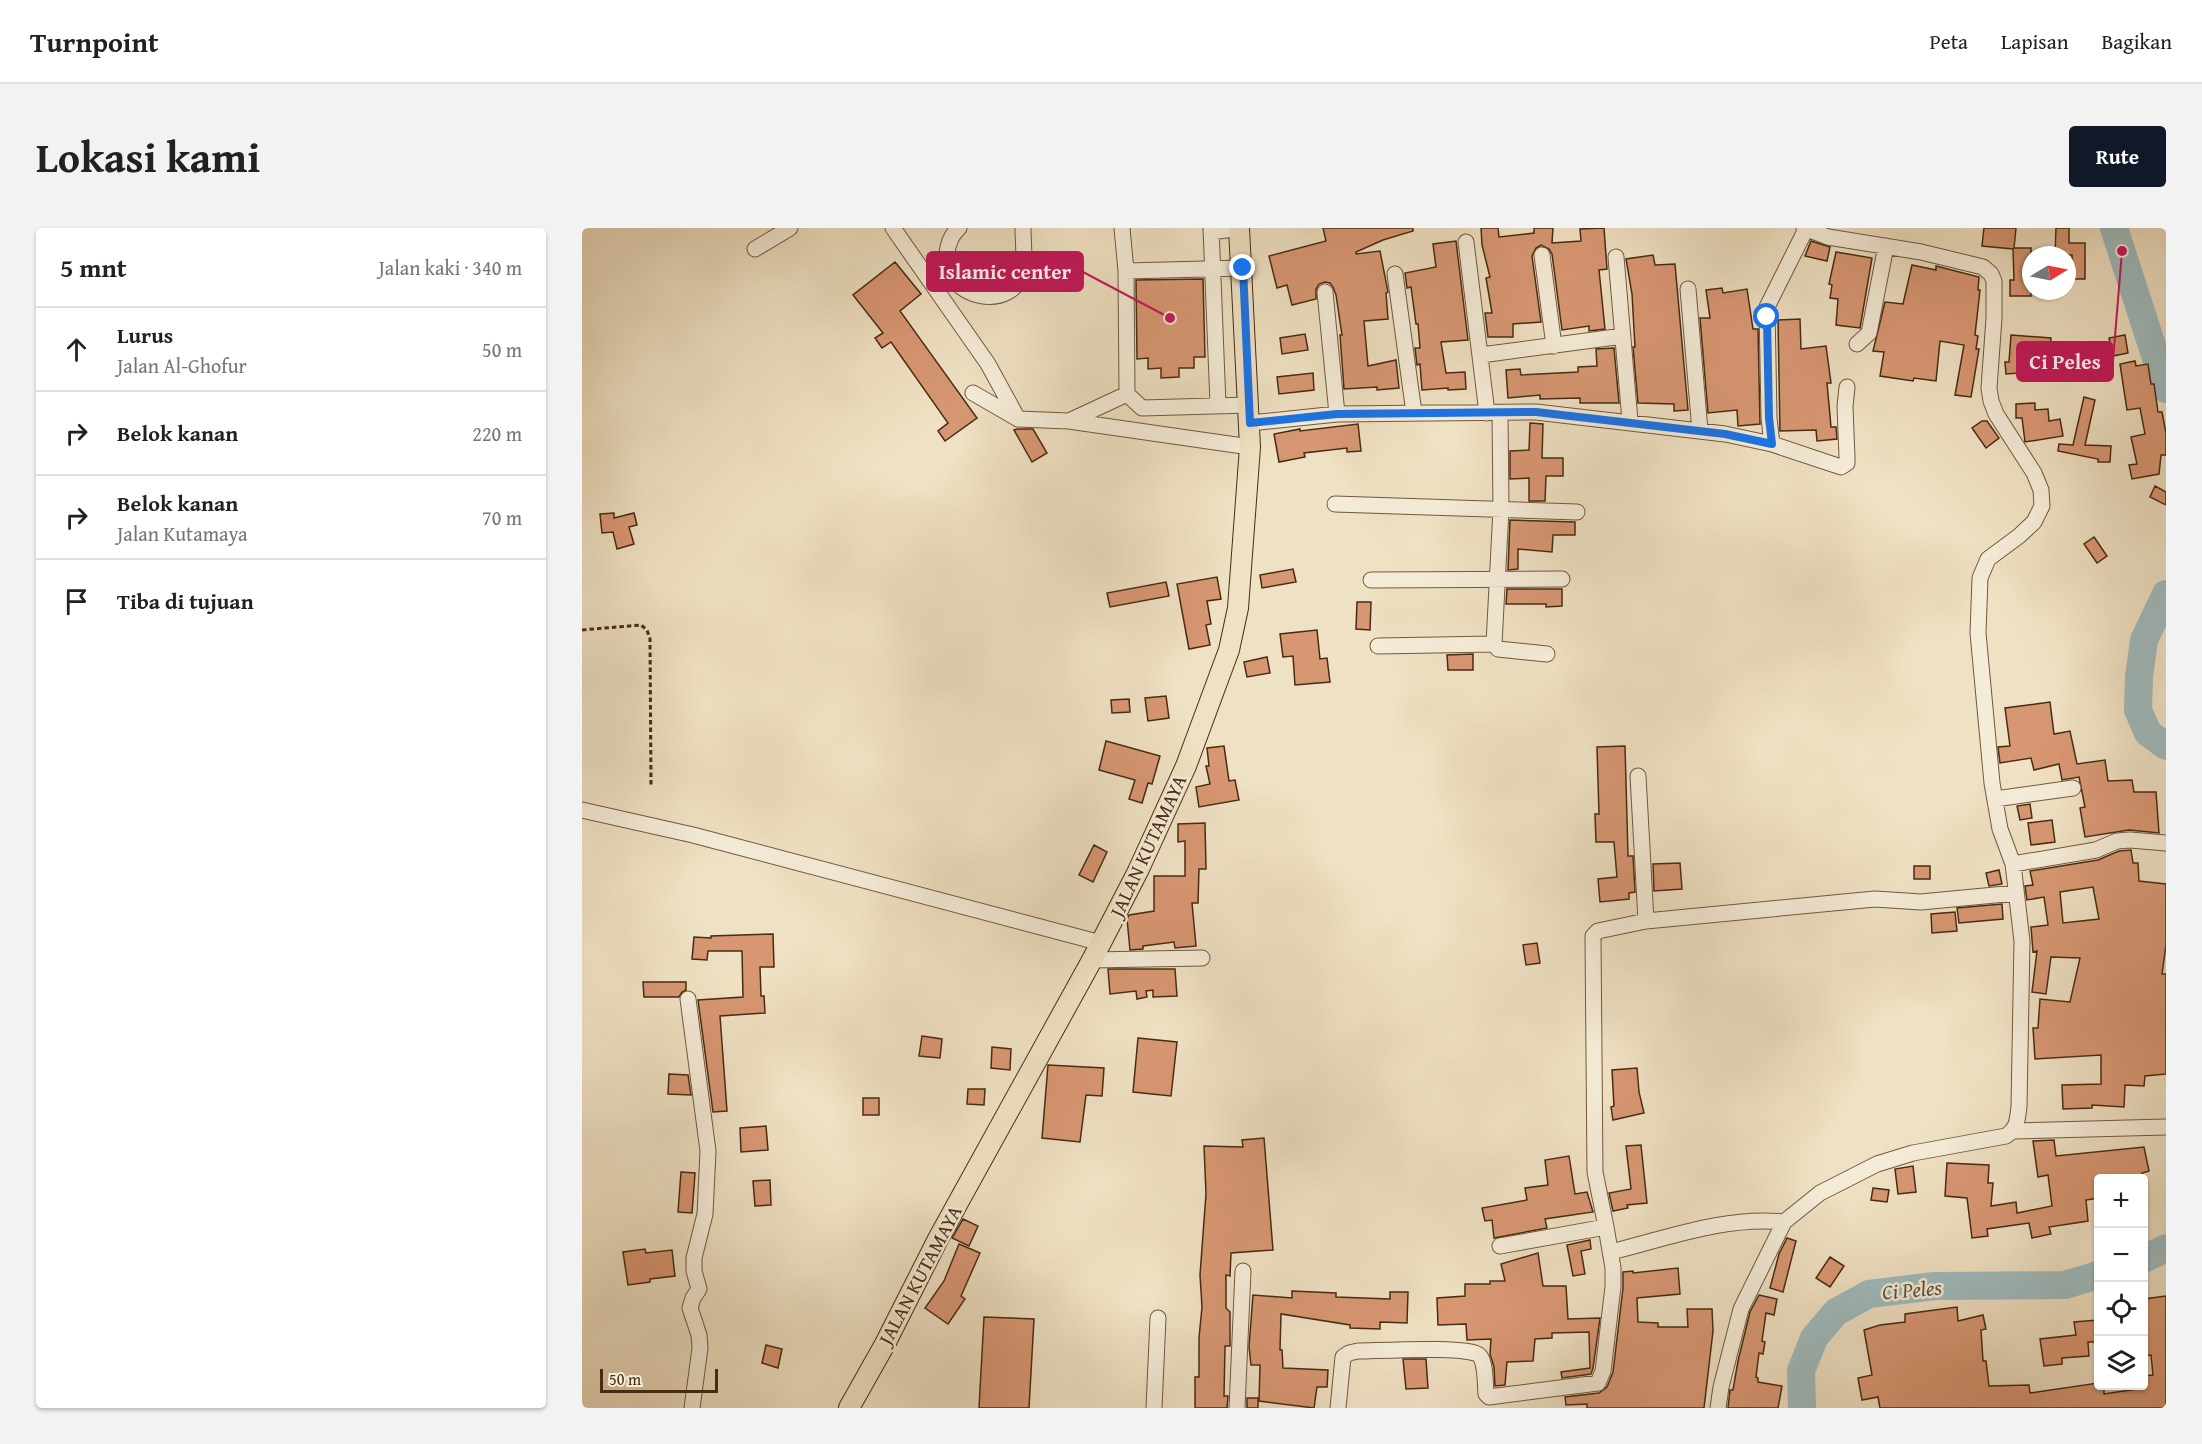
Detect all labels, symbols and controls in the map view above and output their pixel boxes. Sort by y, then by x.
text: Turnpoint [30,21,159,62]
text: Peta [1930,26,1968,57]
text: Lapisan [2001,26,2068,57]
text: Bagikan [2101,26,2172,57]
text: Lokasi kami [36,126,260,187]
button: Rute [2069,126,2166,187]
north arrow [2022,246,2076,300]
text: 5 mnt [60,248,127,287]
callout: Islamic center [927,252,1083,291]
text: Jalan kaki · 340 m [378,253,522,282]
route end [1229,254,1255,280]
text: Islamic center [939,256,1072,287]
route start [1753,303,1779,329]
text: Lurus [117,319,173,351]
icon: ahead [60,333,93,366]
text: 50 m [482,335,522,364]
callout: Ci Peles [2017,342,2113,381]
text: Ci Peles [2029,346,2101,377]
text: Jalan Al-Ghofur [117,351,247,380]
icon: right [60,417,93,450]
text: Belok kanan [117,417,238,449]
text: 220 m [472,419,522,448]
text: Belok kanan [117,487,238,519]
icon: right [60,501,93,534]
text: 70 m [482,503,522,532]
text: Jalan Kutamaya [117,519,248,548]
icon: arrive [60,585,93,618]
text: Tiba di tujuan [117,585,254,617]
street label: JALAN KUTAMAYA [1101,770,1193,925]
map controls [2094,1174,2148,1390]
button: + [2094,1174,2148,1228]
street label: JALAN KUTAMAYA [869,1200,969,1352]
button: − [2094,1228,2148,1282]
water label: Ci Peles [1881,1271,1944,1308]
button: locate [2094,1282,2148,1336]
button: layers [2094,1336,2148,1390]
scale bar [600,1366,718,1394]
text: 50 m [609,1367,641,1391]

